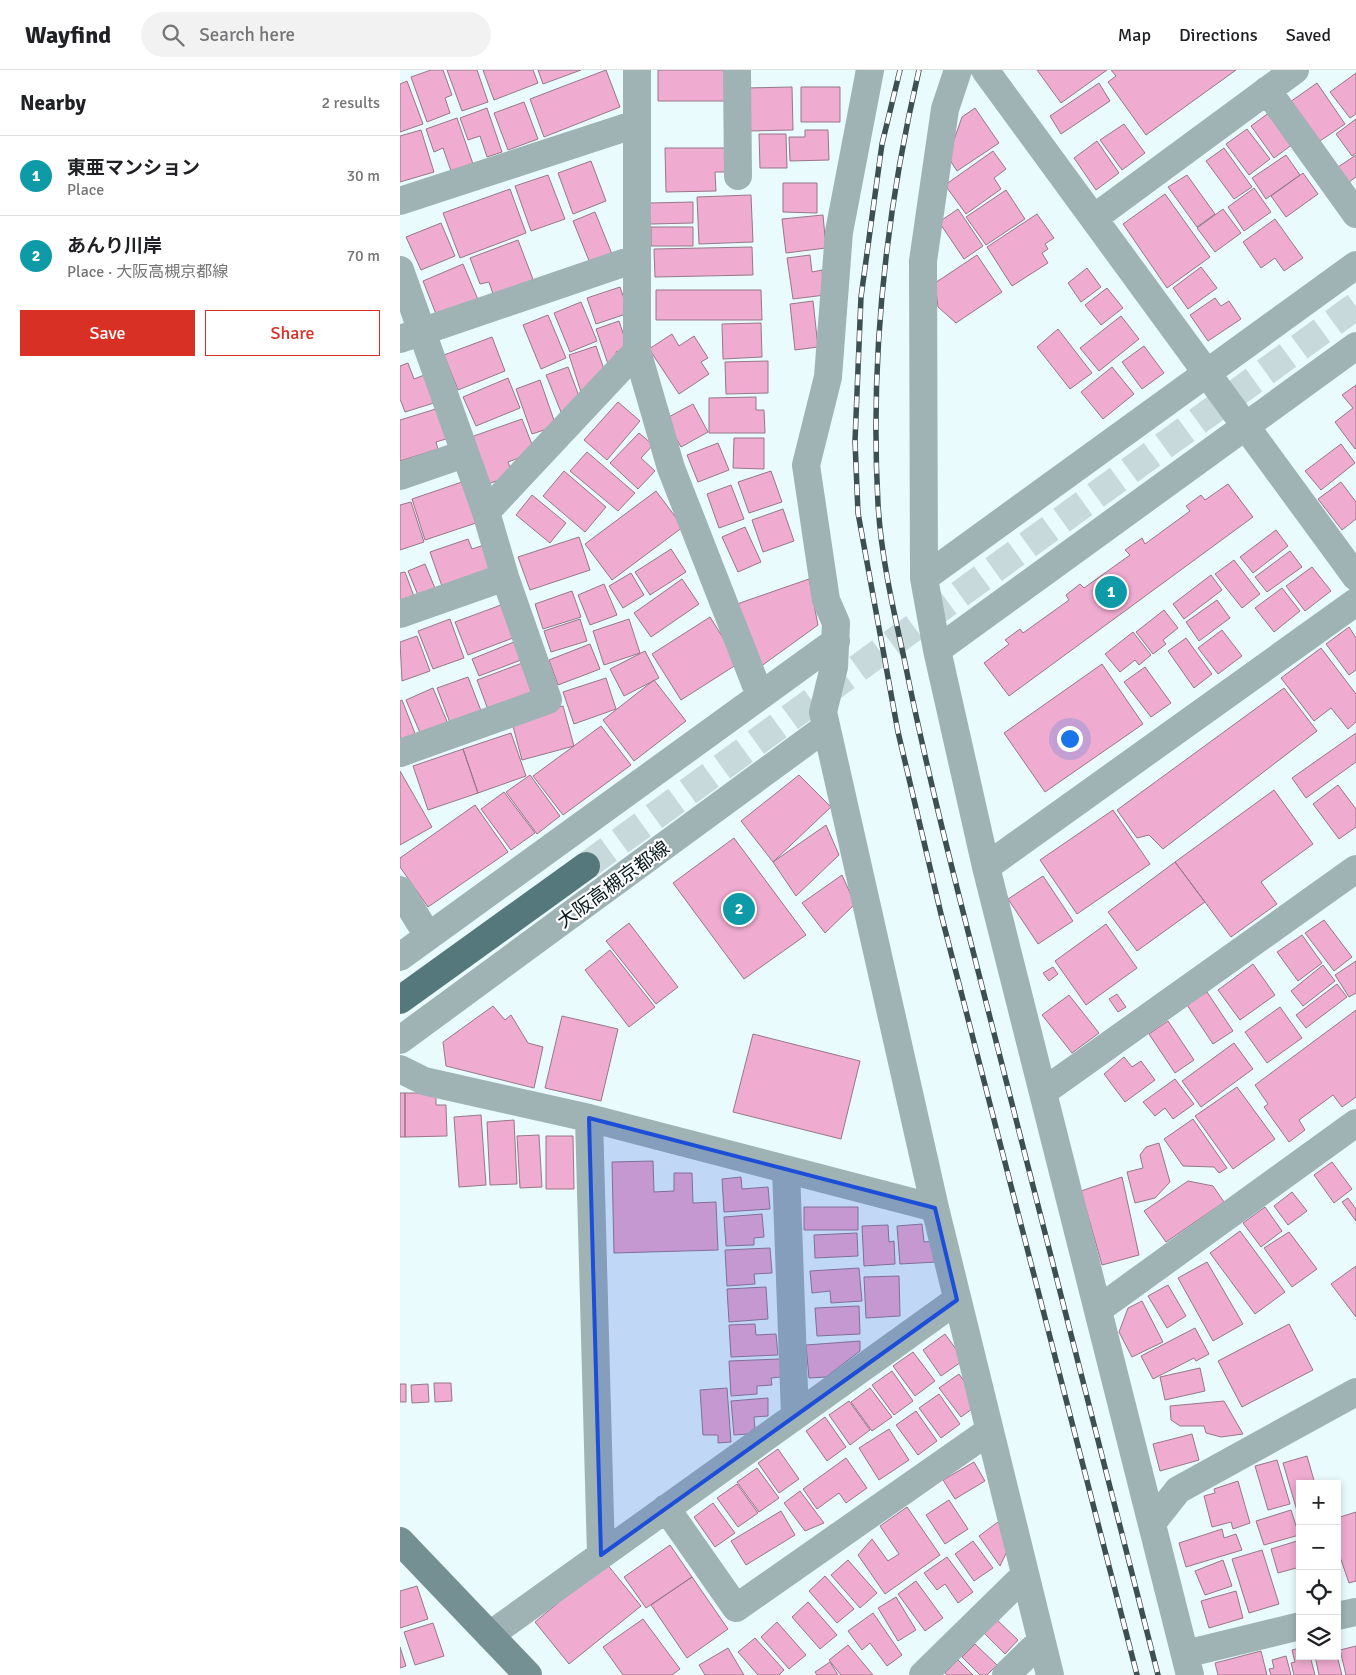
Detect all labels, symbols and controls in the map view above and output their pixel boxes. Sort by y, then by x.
search box [141,12,491,57]
text: Wayfind [25,20,111,50]
icon: search [159,21,187,49]
text: Search here [199,23,295,47]
text: Map [1118,24,1151,46]
text: Directions [1179,24,1258,46]
text: Saved [1286,24,1331,46]
text: Nearby [20,90,86,116]
text: 2 results [321,93,380,113]
text: 東亜マンション [67,156,200,180]
text: 1 [32,166,40,186]
text: 30 m [346,166,380,186]
text: Place [67,180,104,200]
text: あんり川岸 [67,234,162,258]
text: 2 [32,246,40,266]
text: 70 m [346,246,380,266]
text: Place · 大阪高槻京都線 [67,262,228,282]
button: Save [20,310,195,356]
button: Share [205,310,380,356]
pin: 1 [1095,573,1127,611]
your location [1057,726,1083,752]
street label: 大阪高槻京都線 [553,836,674,934]
pin: 2 [723,890,755,928]
map controls [1296,1480,1341,1660]
button: + [1296,1480,1341,1525]
button: − [1296,1525,1341,1570]
button: locate [1296,1570,1341,1615]
button: layers [1296,1615,1341,1660]

